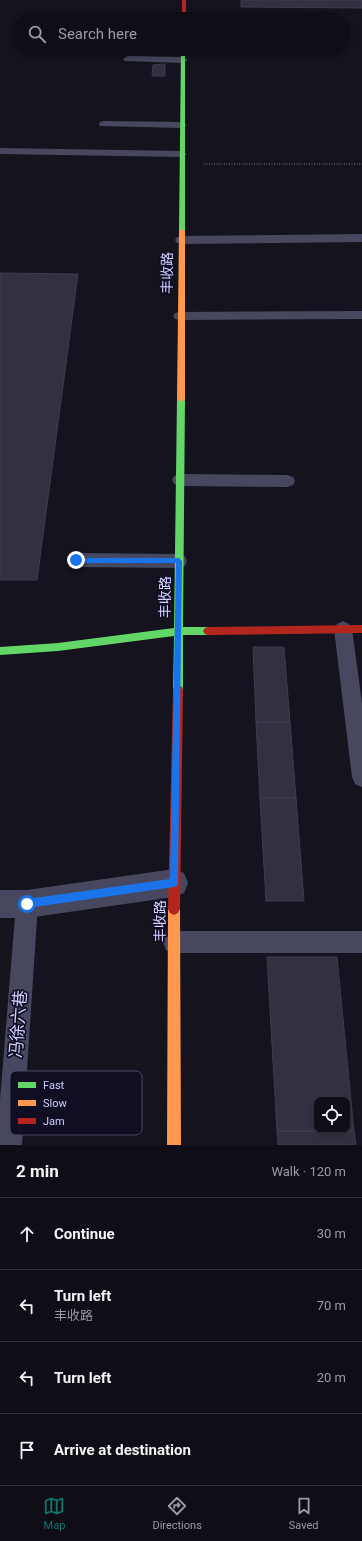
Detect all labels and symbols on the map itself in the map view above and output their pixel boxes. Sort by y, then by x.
street label: 丰收路 [159,252,175,294]
route end [67,551,85,569]
street label: 丰收路 [157,576,173,618]
route start [18,895,36,913]
street label: 丰收路 [152,900,168,942]
street label: 冯徐六巷 [6,989,30,1059]
legend [10,1071,142,1135]
text: Fast [43,1079,65,1092]
text: Slow [43,1097,67,1110]
text: Jam [43,1115,65,1128]

